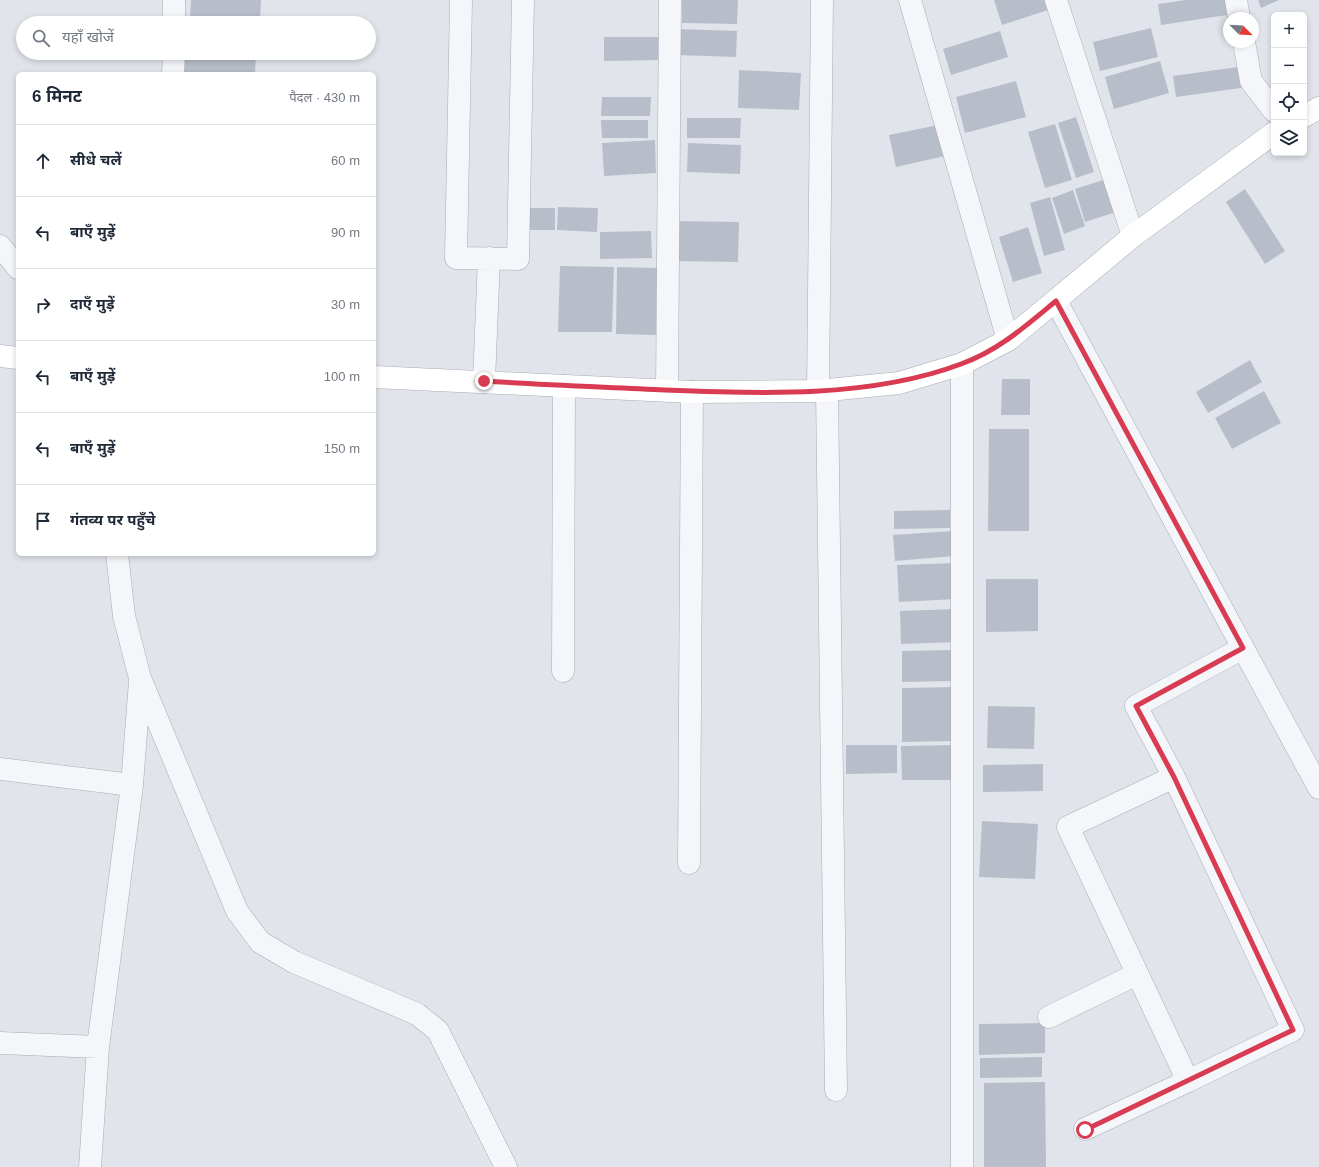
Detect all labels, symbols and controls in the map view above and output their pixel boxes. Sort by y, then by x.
north arrow [1223,12,1259,48]
map controls [1271,12,1307,156]
button: + [1271,12,1307,48]
search box [16,16,376,60]
icon: search [30,27,52,49]
text: यहाँ खोजें [62,28,114,45]
button: − [1271,48,1307,84]
button: locate [1271,84,1307,120]
text: 6 मिनट [32,87,82,106]
text: पैदल · 430 m [289,90,360,105]
button: layers [1271,120,1307,156]
icon: ahead [32,150,54,172]
text: सीधे चलें [70,151,121,168]
text: 60 m [331,153,360,168]
icon: left [32,222,54,244]
text: बाएँ मुड़ें [70,223,115,240]
text: 90 m [331,225,360,240]
icon: right [32,294,54,316]
text: दाएँ मुड़ें [70,295,114,312]
text: 30 m [331,297,360,312]
icon: left [32,366,54,388]
text: बाएँ मुड़ें [70,367,115,384]
text: 100 m [324,369,360,384]
route end [475,372,493,390]
icon: left [32,438,54,460]
text: बाएँ मुड़ें [70,439,115,456]
text: 150 m [324,441,360,456]
icon: arrive [32,510,54,532]
text: गंतव्य पर पहुँचे [70,511,155,528]
route start [1076,1121,1094,1139]

